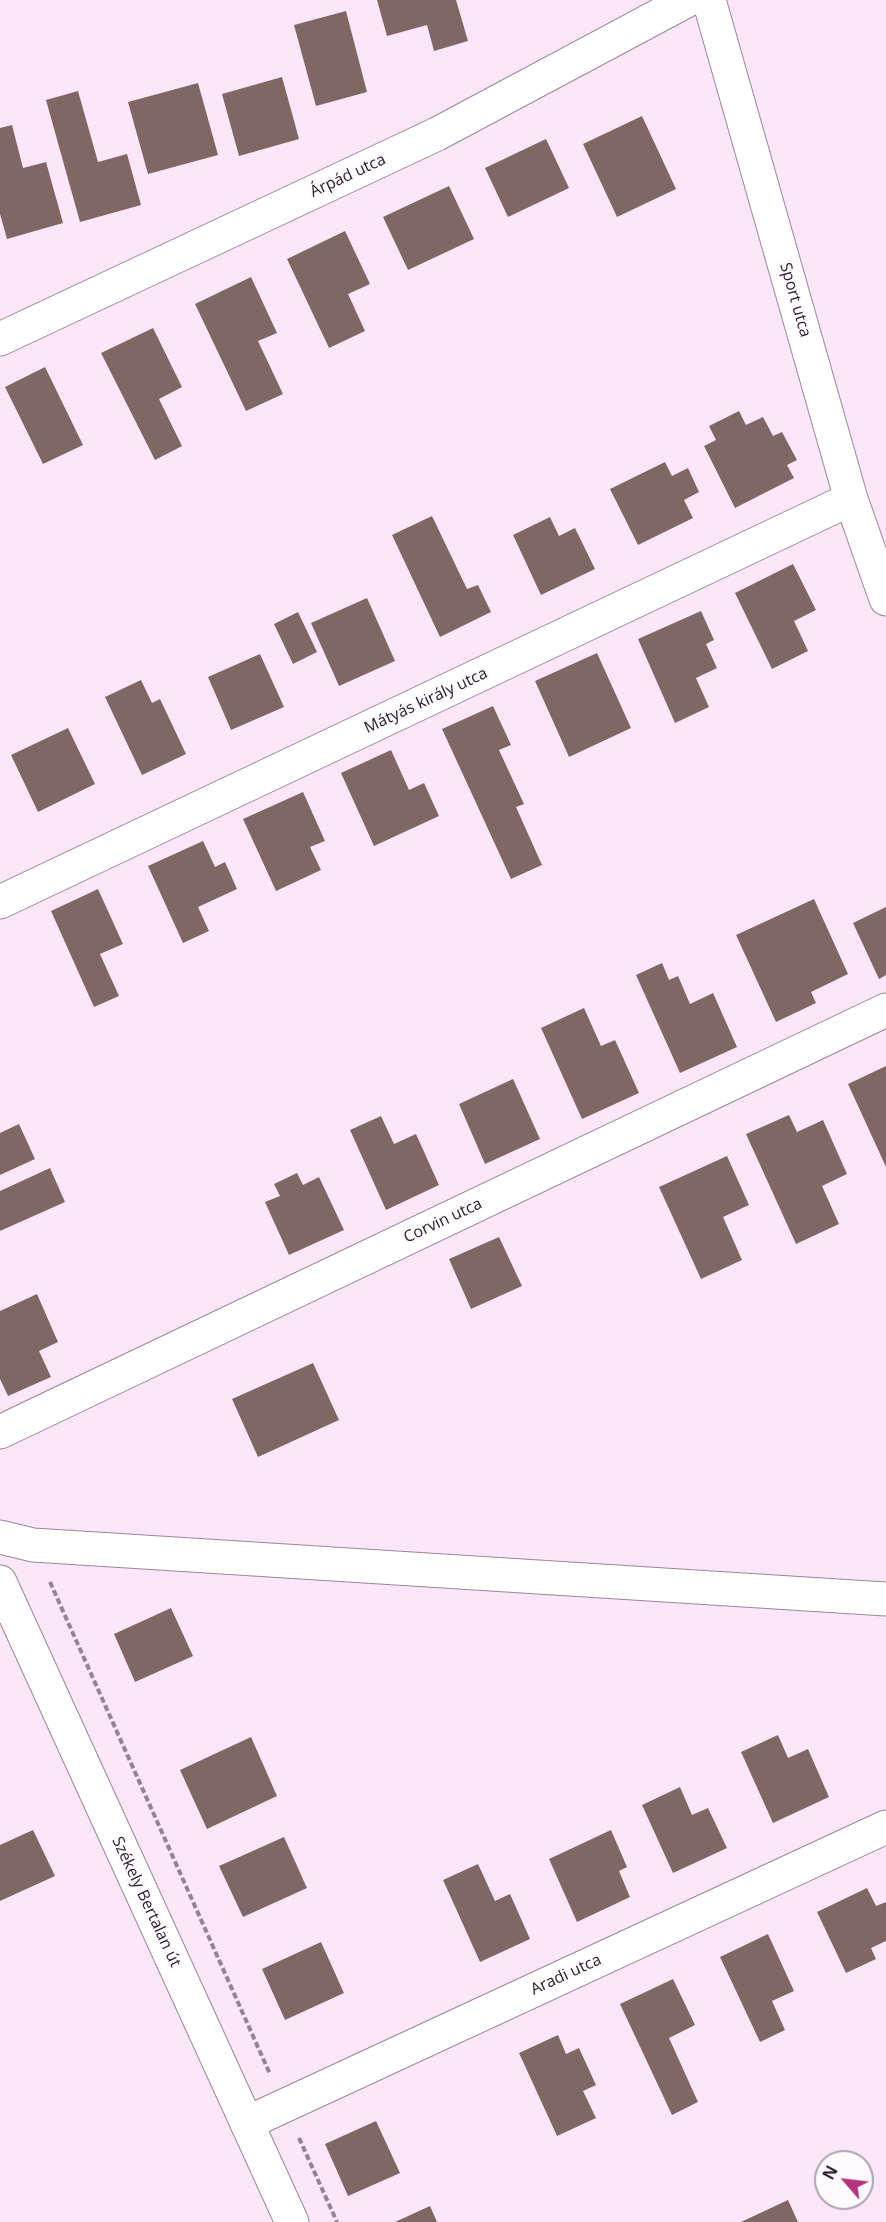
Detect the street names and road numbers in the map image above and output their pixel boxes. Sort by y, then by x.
street label: Árpád utca [307,150,389,202]
street label: Sport utca [775,261,815,339]
street label: Mátyás király utca [361,664,491,738]
street label: Corvin utca [401,1194,485,1248]
street label: Székely Bertalan út [107,1834,185,1970]
street label: Aradi utca [528,1950,604,2000]

